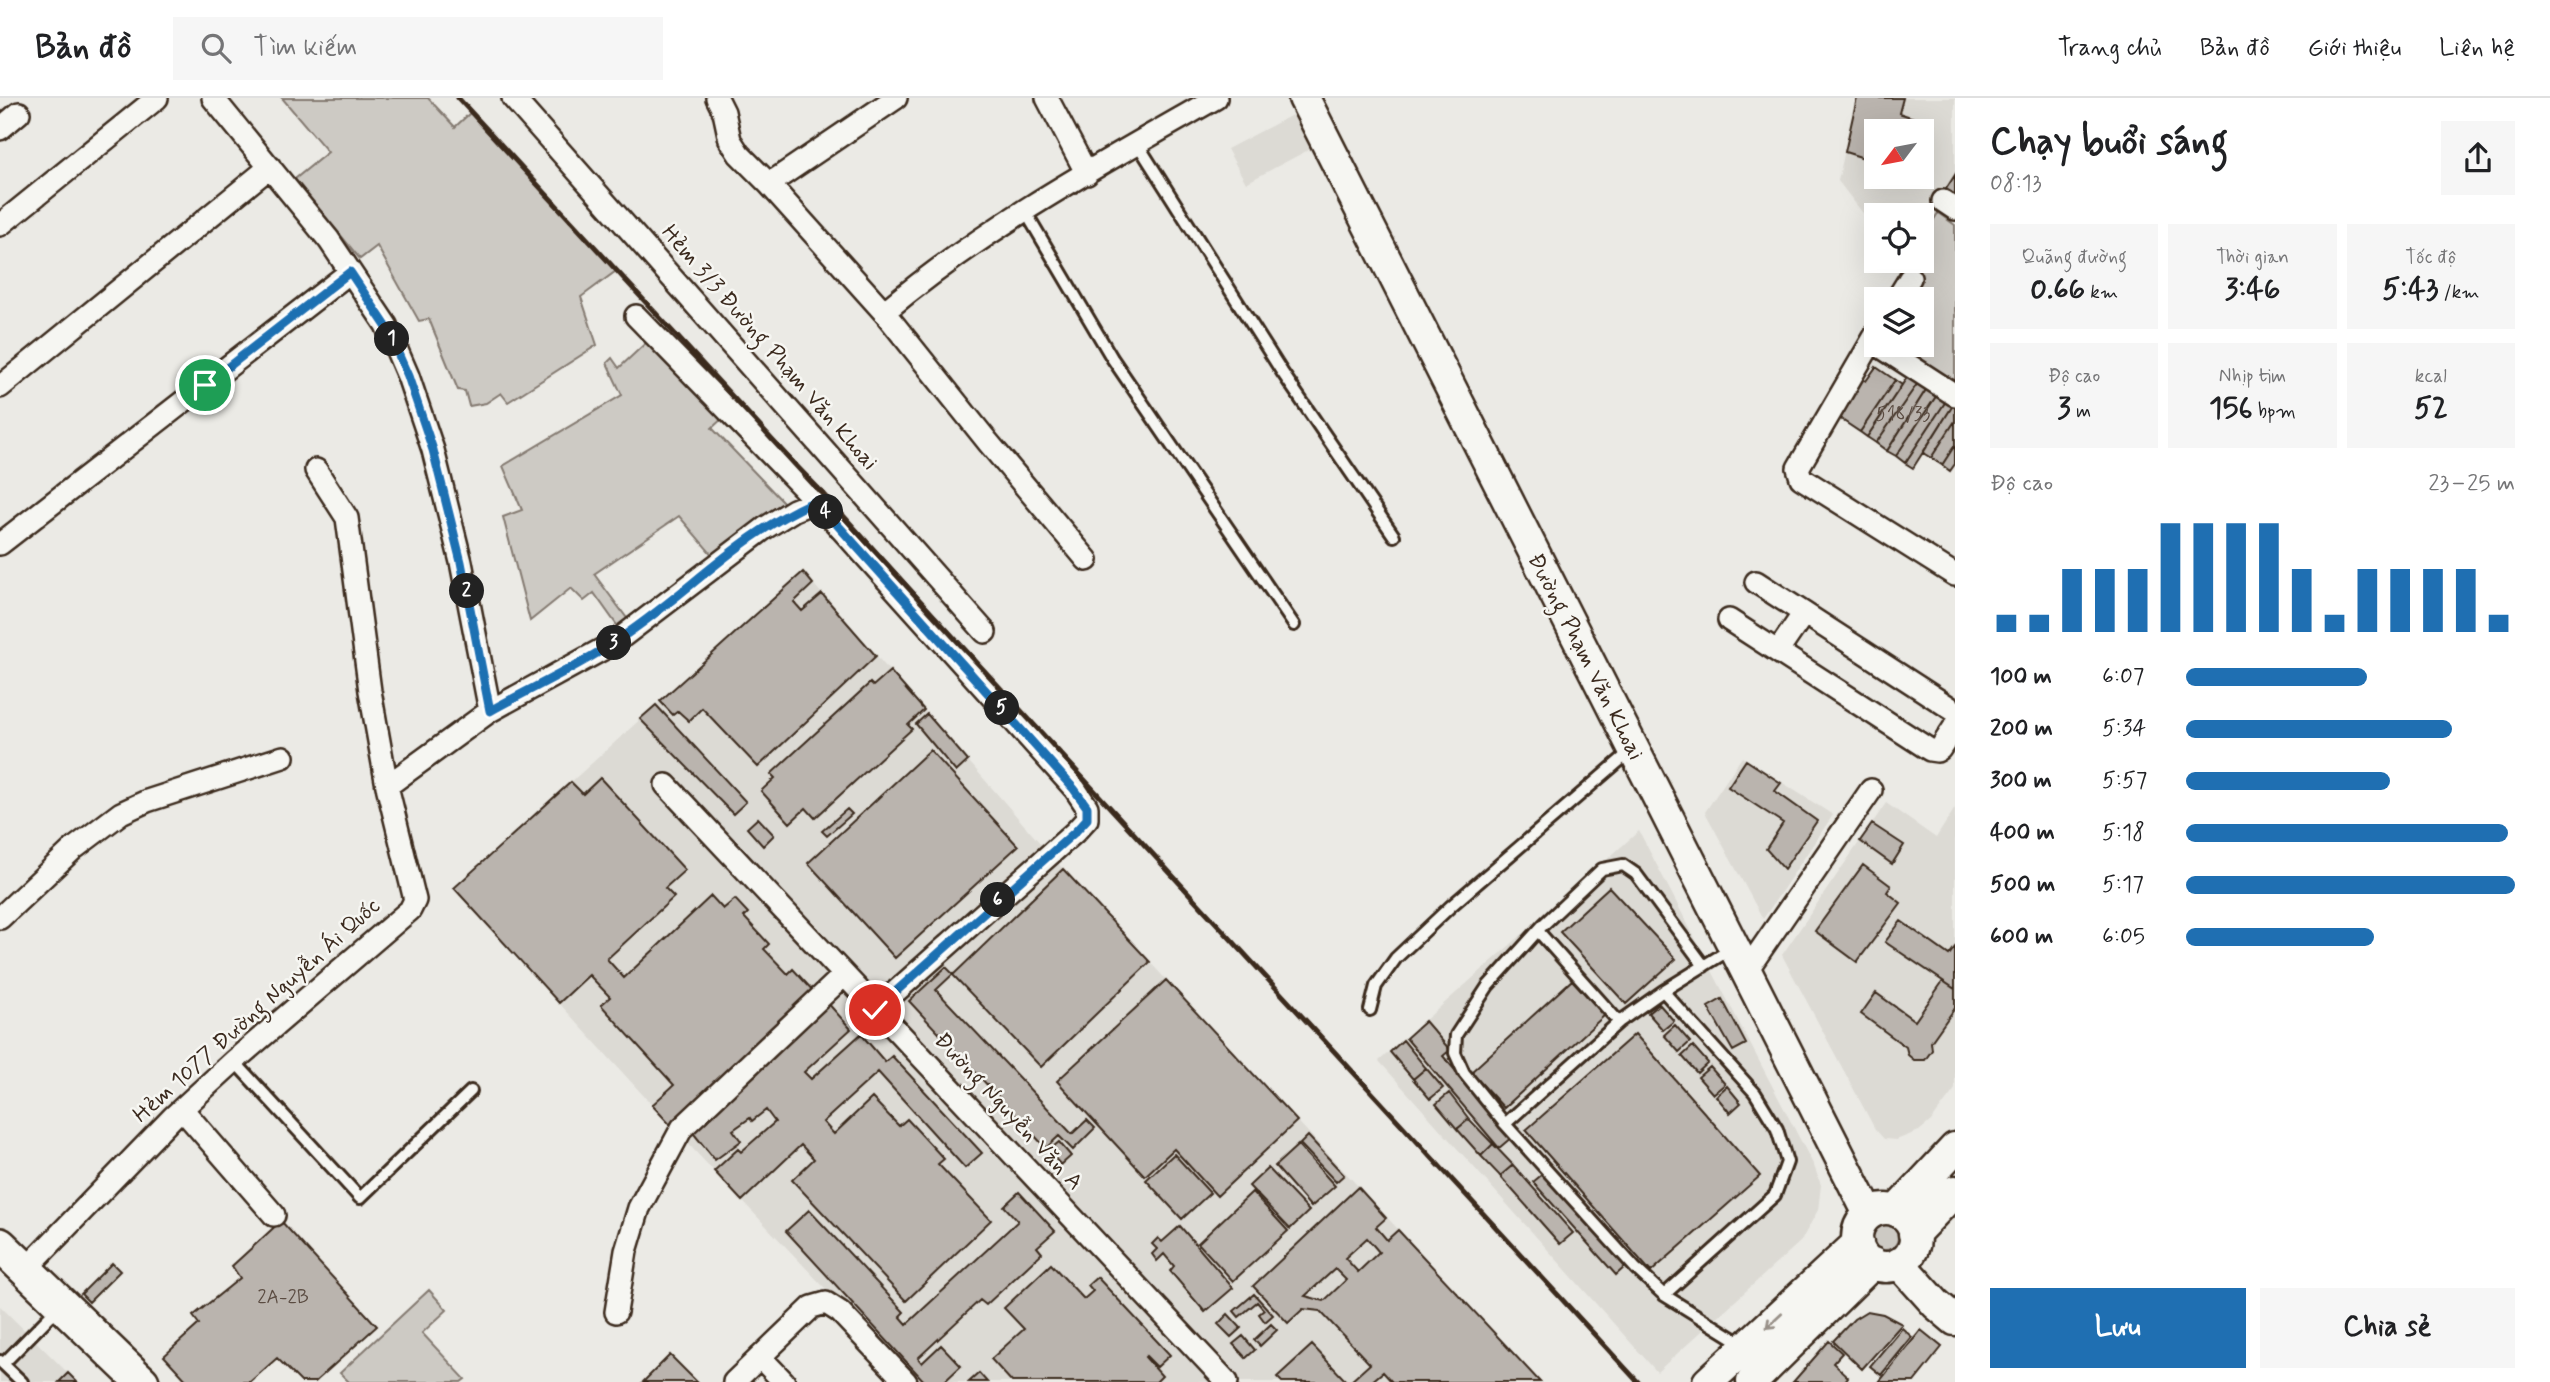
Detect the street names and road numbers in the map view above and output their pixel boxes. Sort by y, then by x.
street label: Hẻm 3/3 Đường Phạm Văn Khoai [652,219,884,479]
street label: Đường Phạm Văn Khoai [1518,548,1650,766]
street label: Hẻm 1077 Đường Nguyễn Ái Quốc [127,892,388,1132]
street label: Đường Nguyễn Văn A [925,1027,1089,1199]

